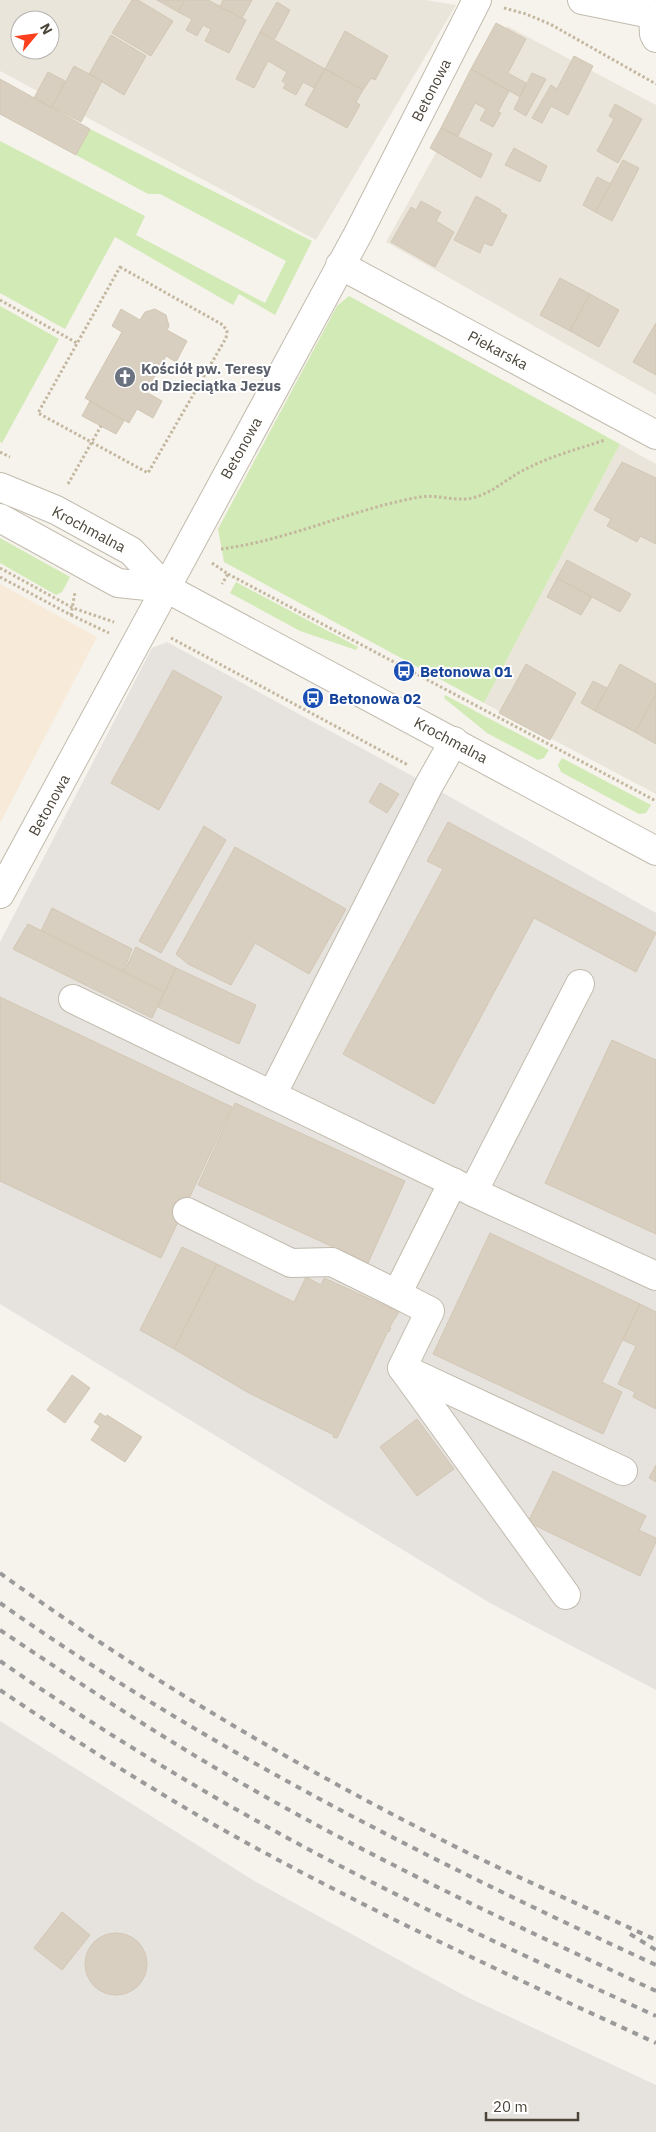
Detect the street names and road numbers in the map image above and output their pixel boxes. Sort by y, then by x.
street label: Betonowa [407,55,455,125]
street label: Piekarska [465,326,531,374]
street label: Betonowa [216,414,266,482]
street label: Krochmalna [49,502,129,556]
street label: Krochmalna [411,713,491,767]
street label: Betonowa [24,771,74,839]

